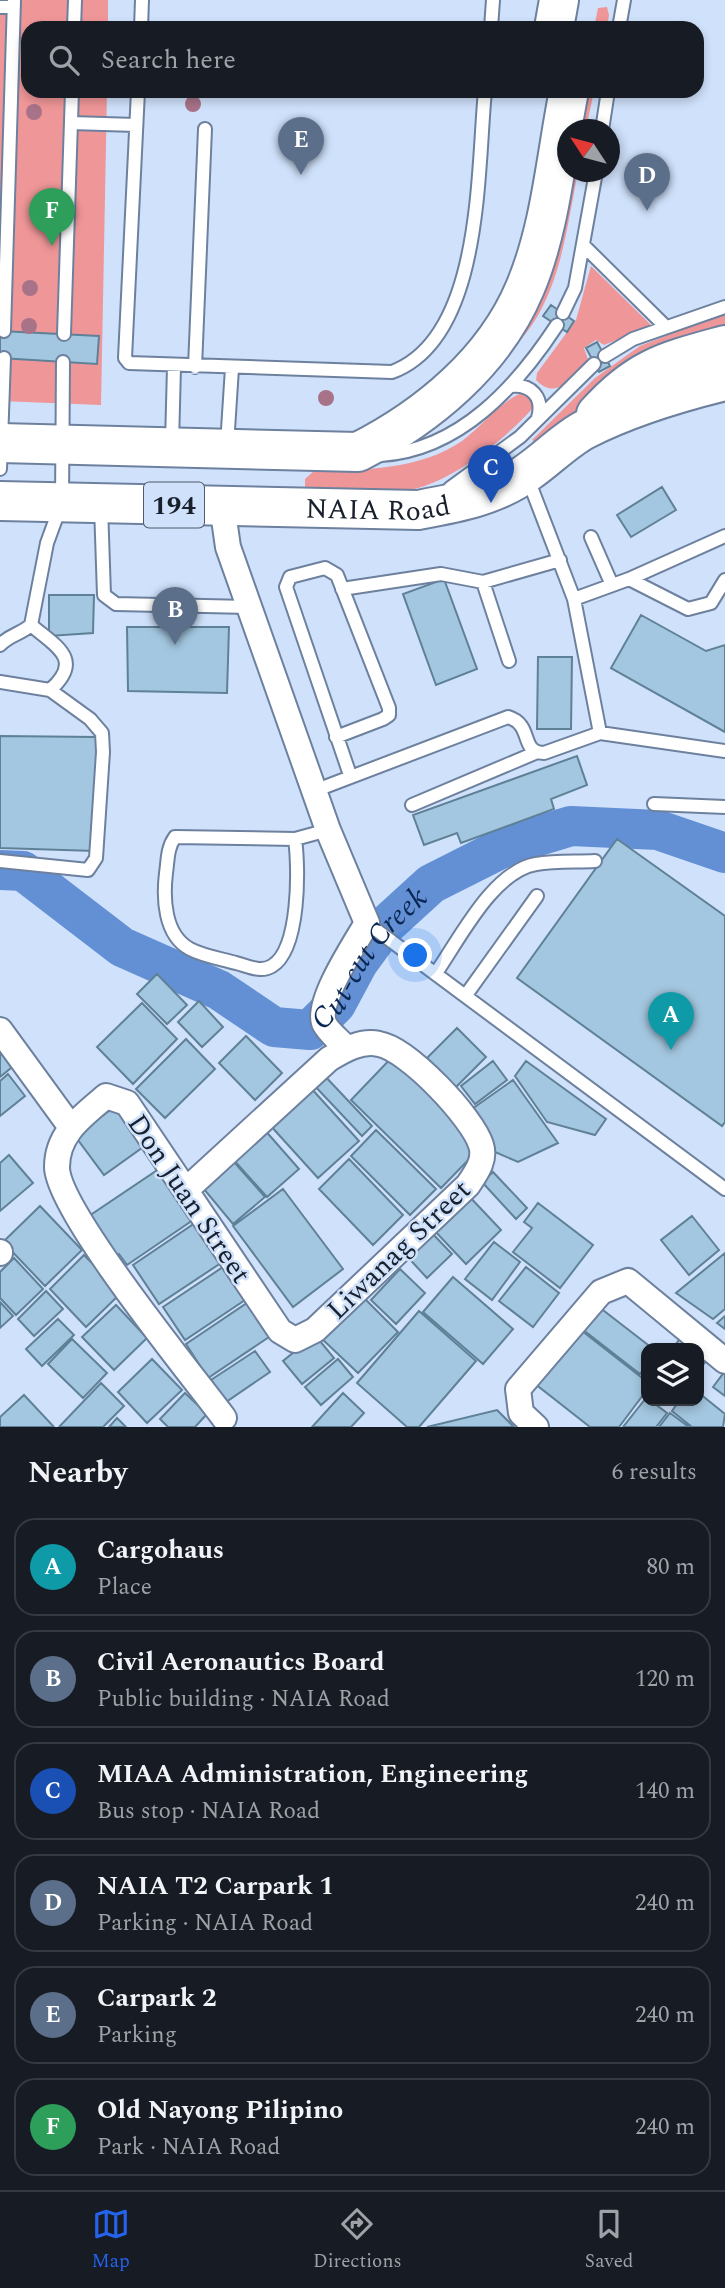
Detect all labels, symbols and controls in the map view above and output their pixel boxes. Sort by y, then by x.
search box [21,21,704,98]
text: Search here [101,40,236,80]
icon: search [45,41,83,79]
pin: E [278,117,324,175]
north arrow [557,119,620,182]
pin: D [624,153,670,211]
pin: F [29,188,75,246]
pin: C [468,445,514,503]
road number: 194 [144,482,204,527]
street label: NAIA Road [305,484,454,533]
pin: B [152,587,198,645]
water label: Cut-cut Creek [300,876,438,1041]
your location [398,938,432,972]
pin: A [648,992,694,1050]
street label: Don Juan Street [116,1105,262,1293]
street label: Liwanag Street [317,1170,481,1330]
map controls [641,1343,704,1406]
button: layers [641,1343,704,1406]
text: Nearby [28,1450,127,1496]
text: 6 results [612,1455,697,1490]
text: Cargohaus [97,1530,224,1570]
text: A [44,1550,62,1585]
text: 80 m [646,1550,695,1585]
text: Place [97,1570,152,1605]
text: Civil Aeronautics Board [97,1642,385,1682]
text: B [45,1662,61,1697]
text: 120 m [635,1662,695,1697]
text: Public building · NAIA Road [97,1682,390,1717]
text: MIAA Administration, Engineering [97,1754,528,1794]
text: C [45,1774,61,1809]
text: 140 m [635,1774,695,1809]
text: Bus stop · NAIA Road [97,1794,320,1829]
text: NAIA T2 Carpark 1 [97,1866,334,1906]
text: D [44,1886,62,1921]
text: 240 m [635,1886,695,1921]
text: Parking · NAIA Road [97,1906,313,1941]
text: Carpark 2 [97,1978,217,2018]
text: E [45,1998,61,2033]
text: 240 m [635,1998,695,2033]
text: Parking [97,2018,177,2053]
text: Old Nayong Pilipino [97,2090,343,2130]
text: F [46,2110,60,2145]
text: 240 m [635,2110,695,2145]
text: Park · NAIA Road [97,2130,280,2165]
tab: Map [92,2205,130,2276]
tab: Directions [313,2205,402,2276]
tab: Saved [585,2205,633,2276]

